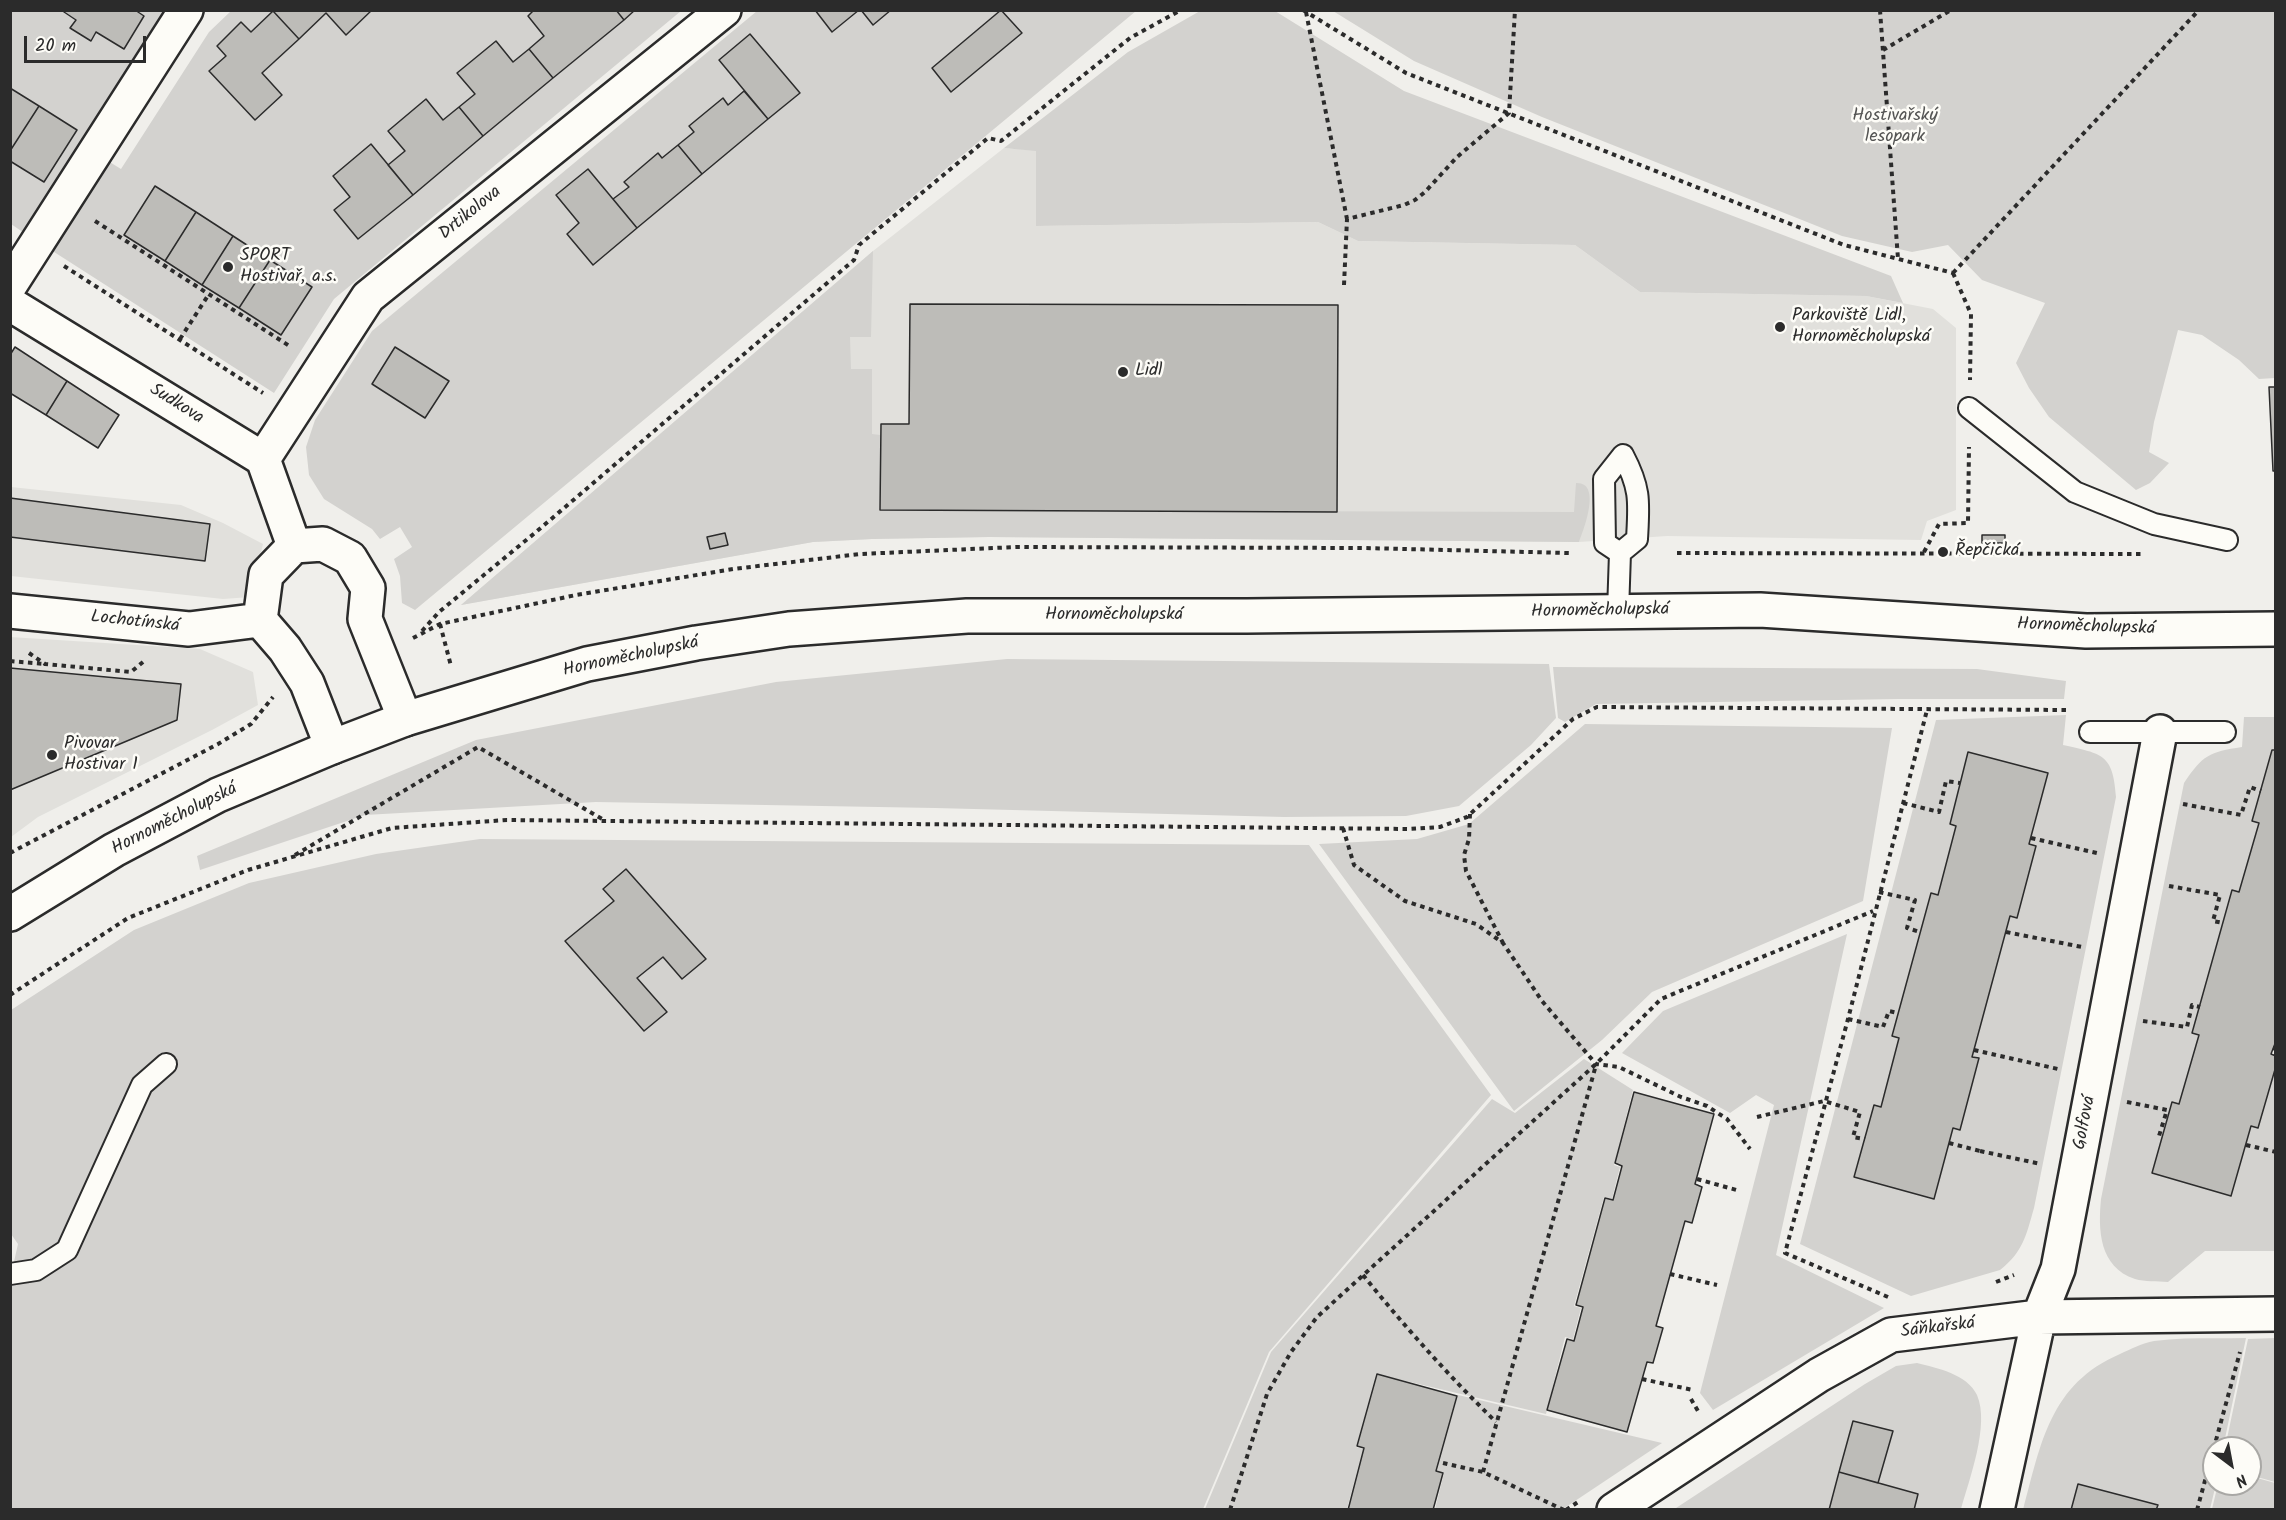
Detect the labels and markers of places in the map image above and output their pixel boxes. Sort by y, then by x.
place label: SPORT Hostivař, a.s. [240,246,337,288]
marker: SPORT Hostivař, a.s. [221,260,235,274]
place label: Parkoviště Lidl, Hornoměcholupská [1792,306,1930,348]
marker: Parkoviště Lidl, Hornoměcholupská [1773,320,1787,334]
place label: Lidl [1135,361,1163,383]
marker: Lidl [1116,365,1130,379]
place label: Řepčická [1955,541,2019,563]
marker: Řepčická [1936,545,1950,559]
place label: Pivovar Hostivar 1 [64,734,138,777]
marker: Pivovar Hostivar 1 [45,748,59,762]

